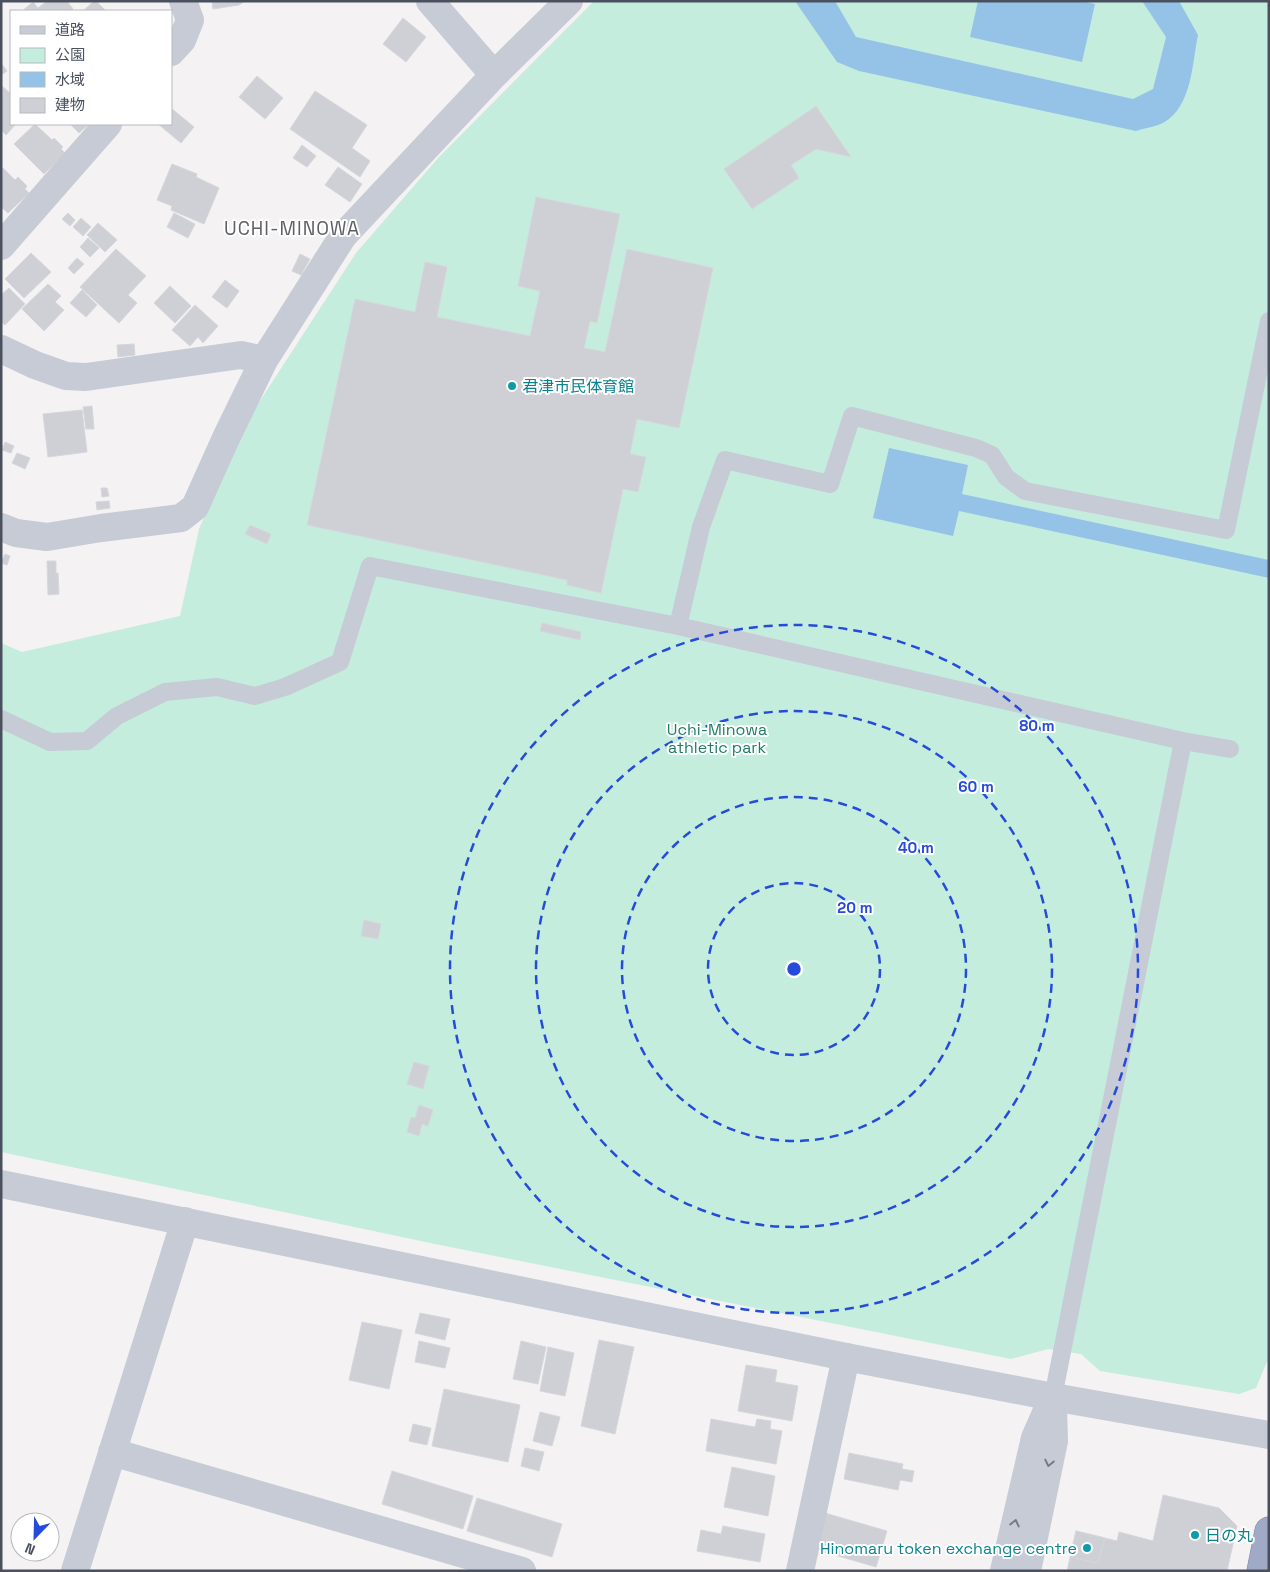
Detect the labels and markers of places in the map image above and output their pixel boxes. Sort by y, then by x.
place label: 君津市民体育館 [522,376,634,397]
marker: 君津市民体育館 [506,380,518,392]
centre of rings [785,960,803,978]
place label: 日の丸 [1205,1525,1253,1546]
marker: 日の丸 [1189,1529,1201,1541]
place label: Hinomaru token exchange centre [820,1538,1077,1559]
marker: Hinomaru token exchange centre [1081,1542,1093,1554]

